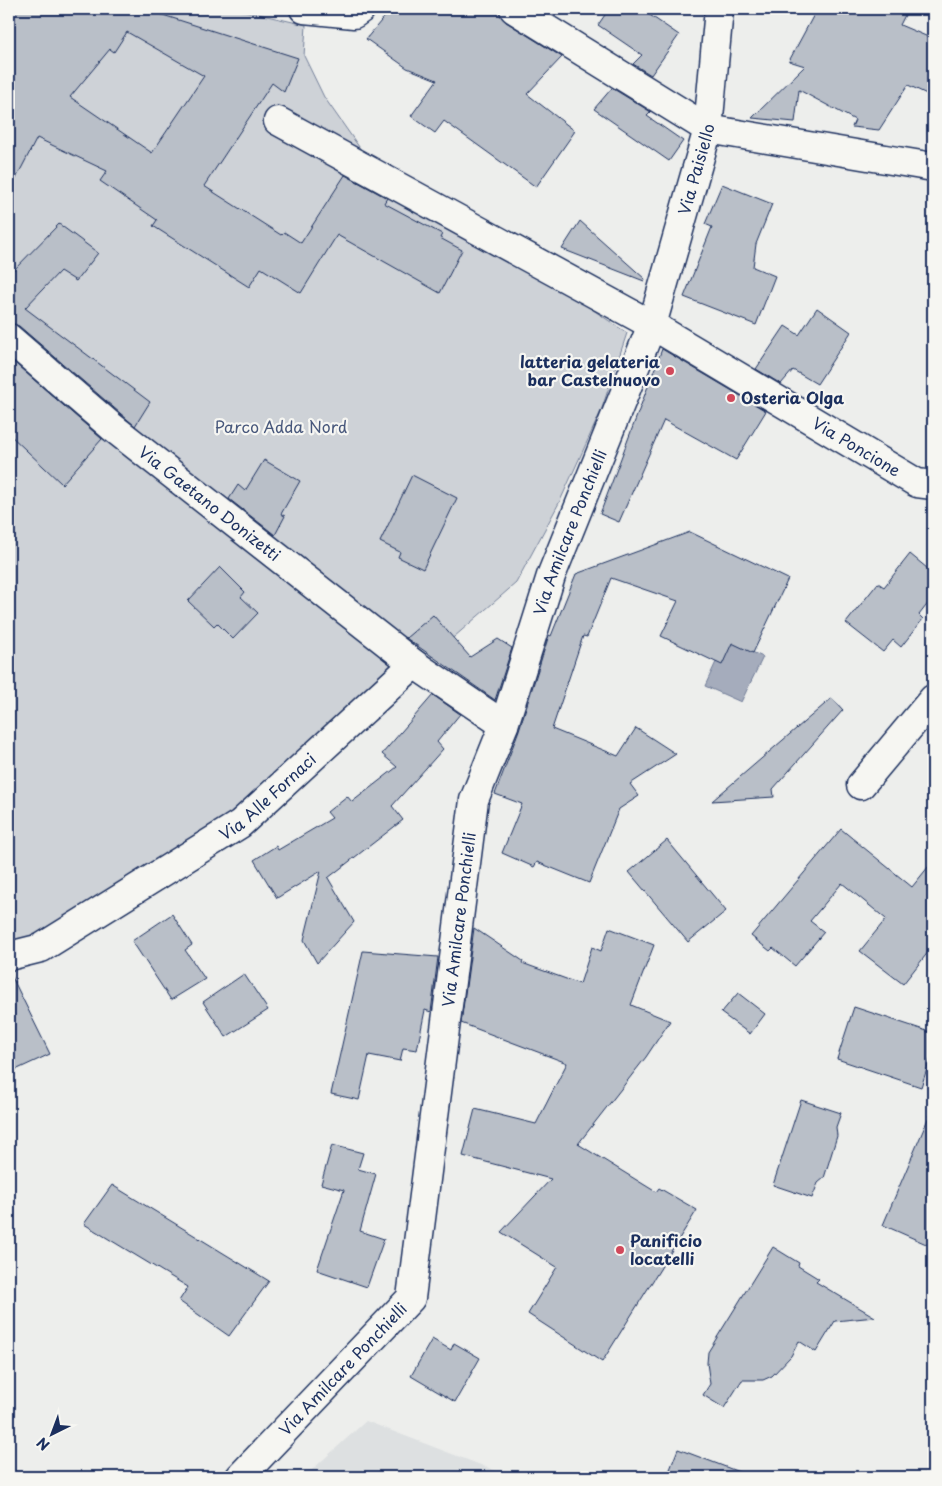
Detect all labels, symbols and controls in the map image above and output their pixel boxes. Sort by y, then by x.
street label: Via Paisiello [671,123,719,217]
place label: latteria gelateria bar Castelnuovo [520,349,660,391]
marker: latteria gelateria bar Castelnuovo [664,365,676,377]
place label: Osteria Olga [741,385,844,409]
marker: Osteria Olga [725,392,737,404]
street label: Via Poncione [808,410,906,482]
park label: Parco Adda Nord [215,414,347,438]
street label: Via Gaetano Donizetti [134,439,286,566]
street label: Via Amilcare Ponchielli [526,445,612,618]
street label: Via Alle Fornaci [214,747,321,845]
street label: Via Amilcare Ponchielli [435,831,481,1008]
place label: Panificio locatelli [630,1228,702,1270]
marker: Panificio locatelli [614,1244,626,1256]
street label: Via Amilcare Ponchielli [273,1297,412,1440]
north arrow [28,1408,78,1458]
text: N [32,1433,54,1456]

